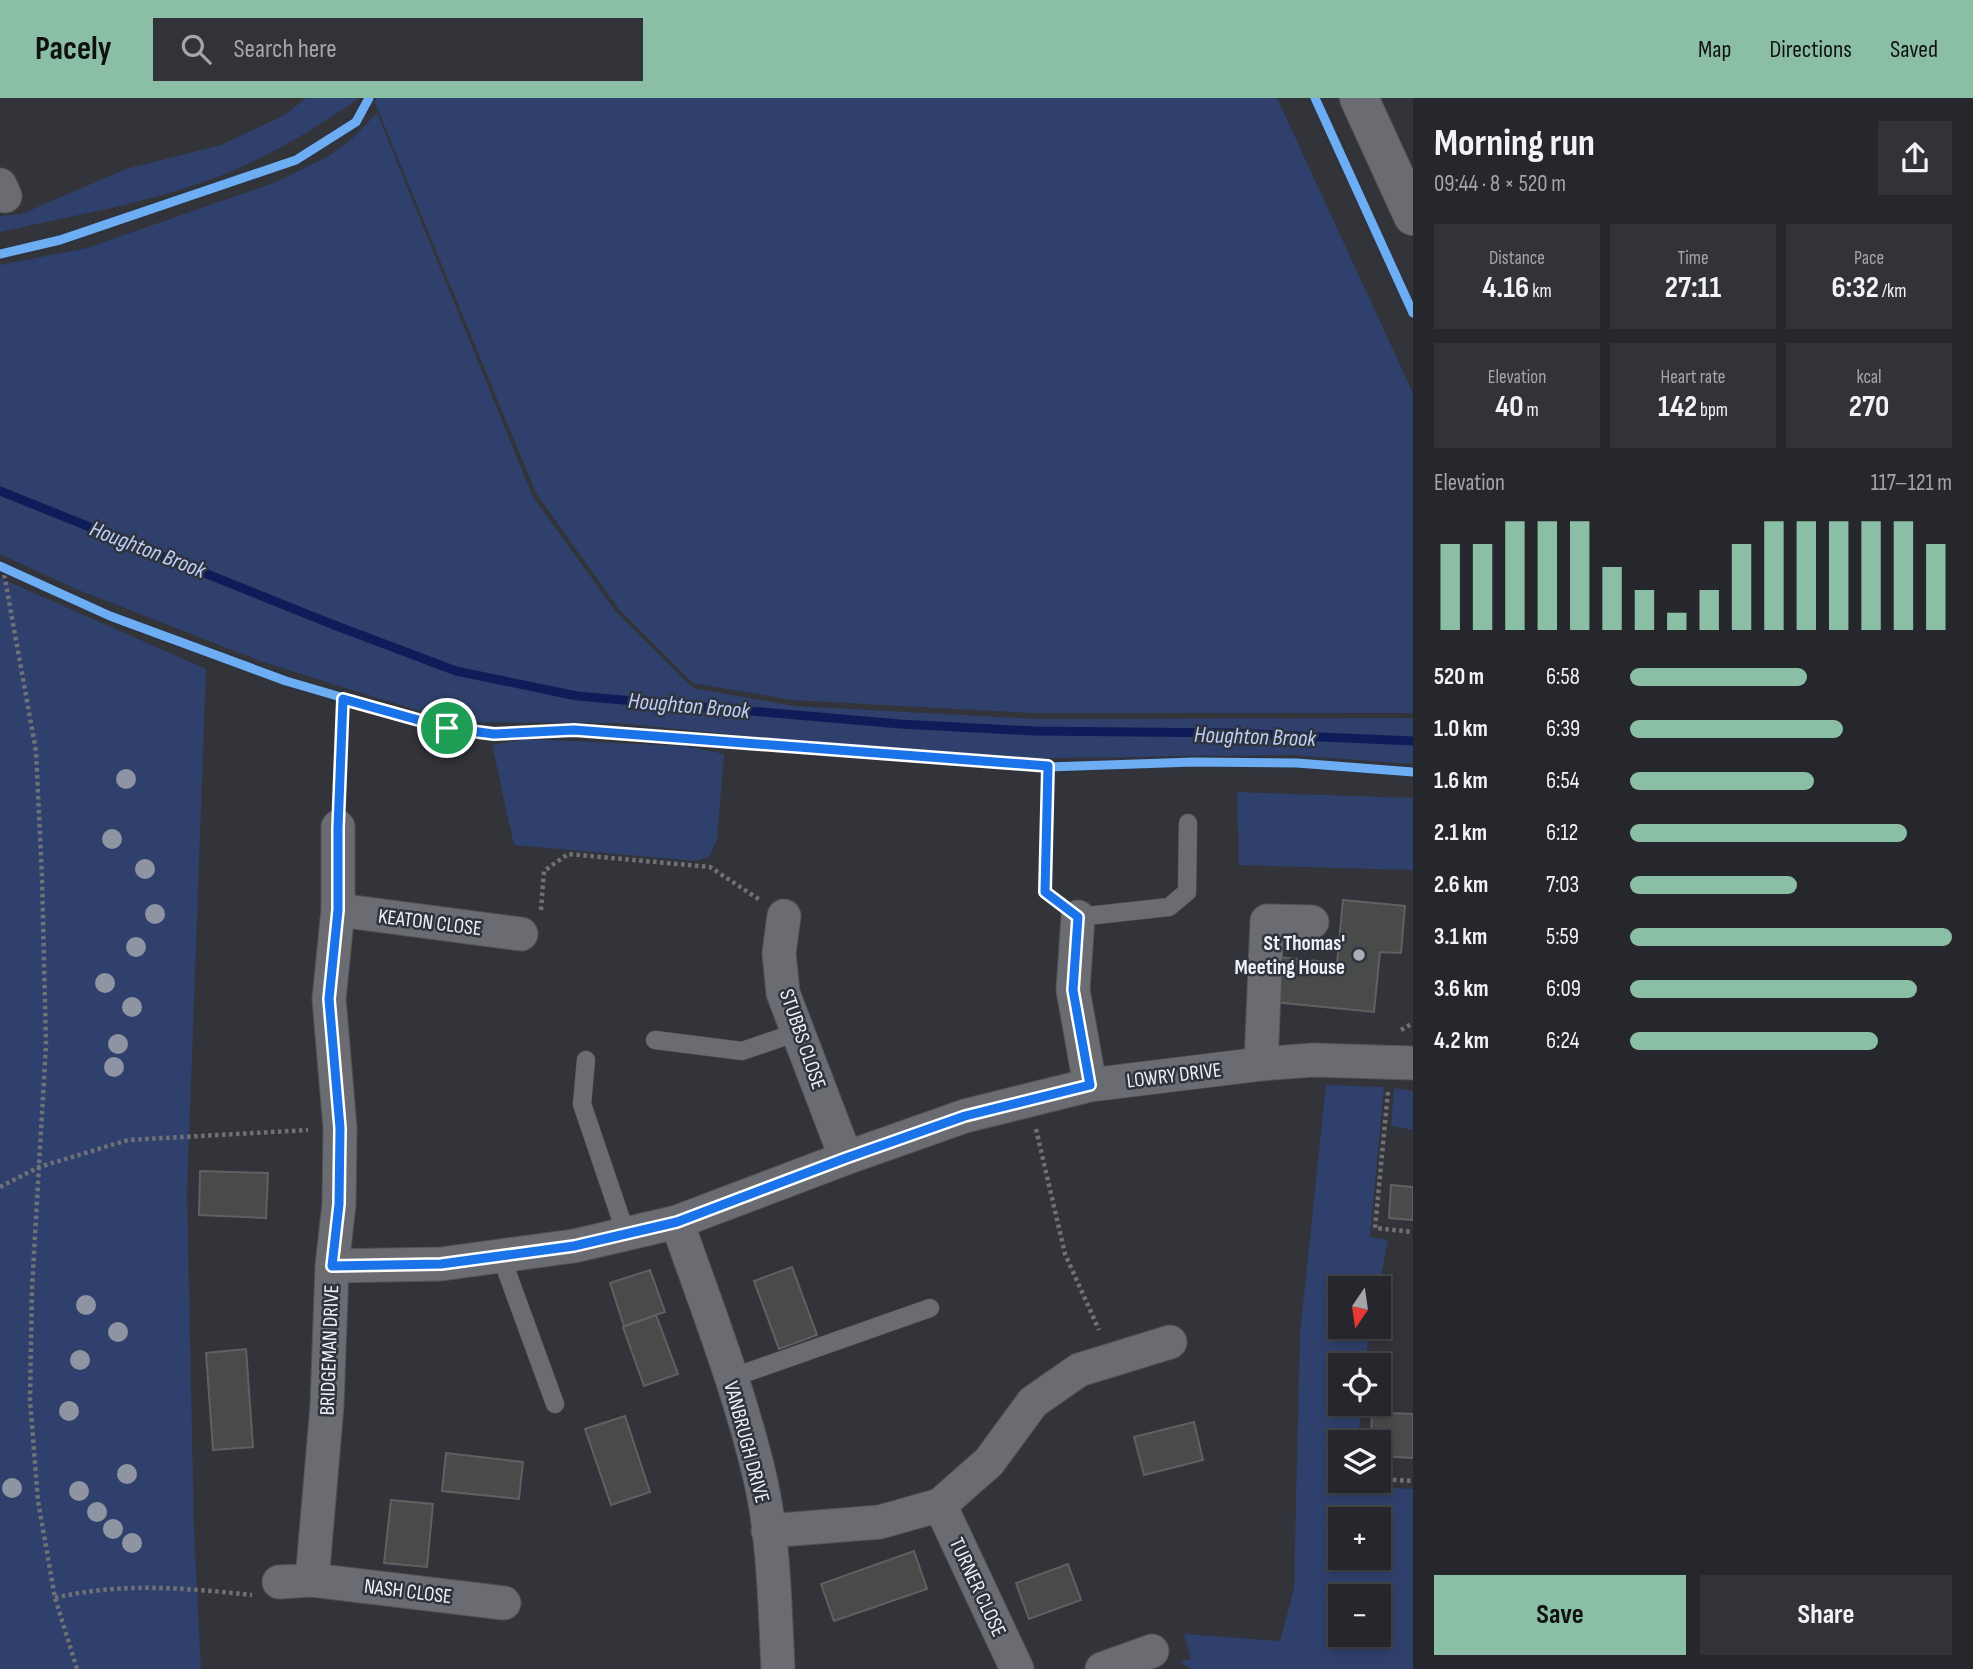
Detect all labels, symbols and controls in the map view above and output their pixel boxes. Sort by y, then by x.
search box [153,18,643,81]
text: Pacely [35,29,111,69]
icon: search [177,30,215,68]
text: Search here [233,34,337,65]
text: Map [1698,35,1731,64]
text: Directions [1769,35,1852,64]
text: Saved [1890,35,1938,64]
text: Morning run [1434,121,1595,166]
button: share [1878,121,1952,195]
text: 09:44 · 8 × 520 m [1434,170,1566,198]
text: Distance [1489,247,1545,270]
text: Time [1677,247,1709,270]
text: Pace [1854,247,1884,270]
text: 4.16 [1482,270,1529,306]
text: 27:11 [1665,270,1721,306]
text: 6:32 [1831,270,1879,306]
text: km [1529,280,1552,303]
text: /km [1879,280,1907,303]
text: Elevation [1488,366,1546,389]
text: Heart rate [1661,366,1725,389]
text: kcal [1856,366,1882,389]
text: 40 [1495,389,1524,425]
text: 142 [1658,389,1697,425]
text: 270 [1849,389,1889,425]
text: m [1524,399,1539,422]
text: bpm [1697,399,1728,422]
text: Elevation [1434,469,1505,497]
text: 117–121 m [1871,469,1952,497]
water label: Houghton Brook [86,515,211,585]
text: 520 m [1434,663,1484,691]
text: 6:58 [1546,663,1580,691]
water label: Houghton Brook [627,687,752,725]
pin [417,698,477,758]
icon: arrive [428,709,466,747]
text: 1.0 km [1434,715,1488,743]
text: 6:39 [1546,715,1580,743]
water label: Houghton Brook [1194,721,1318,753]
text: 1.6 km [1434,767,1488,795]
text: 6:54 [1546,767,1579,795]
text: 2.1 km [1434,819,1487,847]
text: 6:12 [1546,819,1578,847]
text: 2.6 km [1434,871,1488,899]
text: 7:03 [1546,871,1579,899]
street label: KEATON CLOSE [377,904,483,941]
text: 3.1 km [1434,923,1487,951]
text: 5:59 [1546,923,1579,951]
place label: St Thomas' Meeting House [1235,931,1345,980]
marker: St Thomas' Meeting House [1351,947,1367,963]
text: 3.6 km [1434,975,1488,1003]
text: 6:09 [1546,975,1581,1003]
street label: STUBBS CLOSE [774,986,831,1093]
text: 4.2 km [1434,1027,1489,1055]
text: 6:24 [1546,1027,1579,1055]
street label: LOWRY DRIVE [1125,1057,1223,1094]
north arrow [1328,1276,1391,1339]
map controls [1328,1276,1391,1647]
street label: BRIDGEMAN DRIVE [315,1284,344,1416]
button: locate [1328,1353,1391,1416]
street label: VANBRUGH DRIVE [718,1379,775,1506]
button: layers [1328,1430,1391,1493]
button: + [1328,1507,1391,1570]
street label: TURNER CLOSE [944,1534,1011,1641]
street label: NASH CLOSE [363,1574,453,1609]
button: Save [1434,1575,1686,1655]
button: Share [1700,1575,1952,1655]
button: − [1328,1584,1391,1647]

